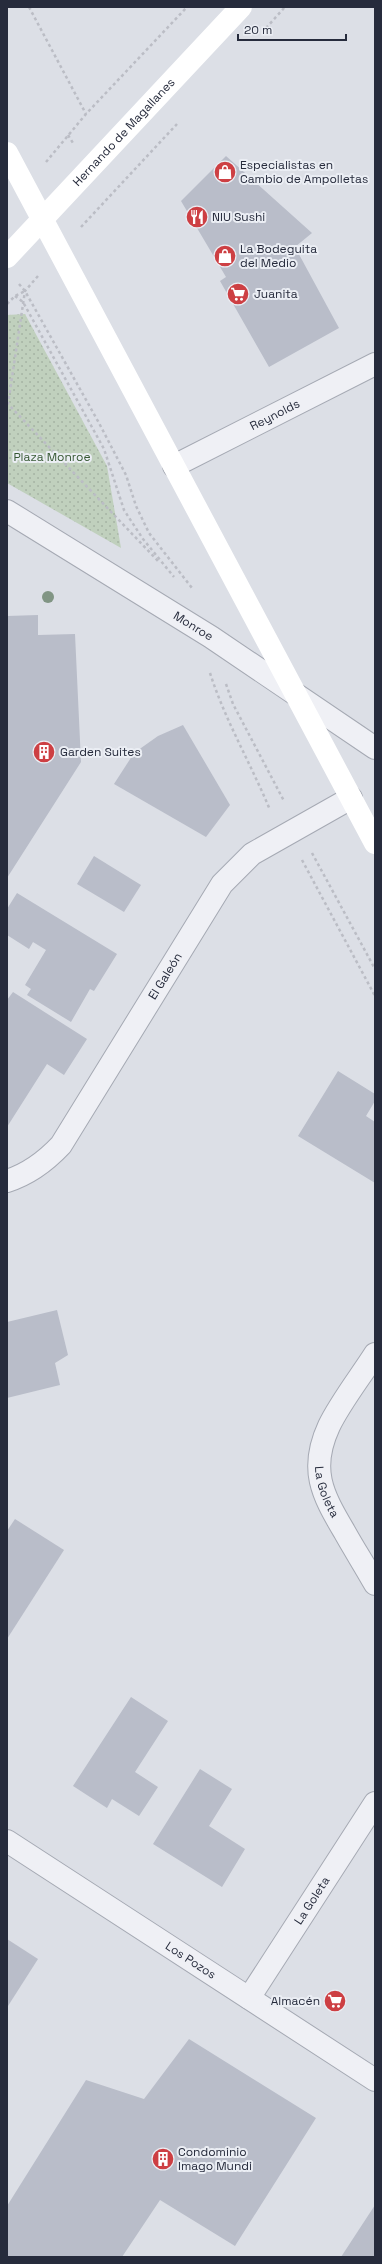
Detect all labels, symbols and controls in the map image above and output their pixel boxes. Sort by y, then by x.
scale bar [238,16,346,42]
text: 20 m [244,22,272,38]
street label: Hernando de Magallanes [69,75,178,190]
place label: Especialistas en Cambio de Ampolletas [240,157,368,187]
shop icon: Especialistas en Cambio de Ampolletas [212,159,238,185]
restaurant icon: NIU Sushi [184,204,210,230]
place label: NIU Sushi [212,209,265,225]
place label: La Bodeguita del Medio [240,241,317,271]
shop icon: La Bodeguita del Medio [212,243,238,269]
supermarket icon: Juanita [225,281,251,307]
place label: Juanita [254,286,298,302]
street label: Reynolds [247,396,302,434]
park label: Plaza Monroe [13,449,91,465]
street label: Monroe [170,608,216,644]
building icon: Garden Suites [31,739,57,765]
place label: Garden Suites [60,744,141,760]
street label: El Galeón [145,950,186,1003]
street label: La Goleta [311,1466,343,1521]
street label: La Goleta [291,1873,333,1928]
street label: Los Pozos [162,1938,219,1983]
supermarket icon: Almacén [322,1988,348,2014]
place label: Almacén [271,1993,320,2009]
place label: Condominio Imago Mundi [178,2144,252,2174]
building icon: Condominio Imago Mundi [150,2146,176,2172]

